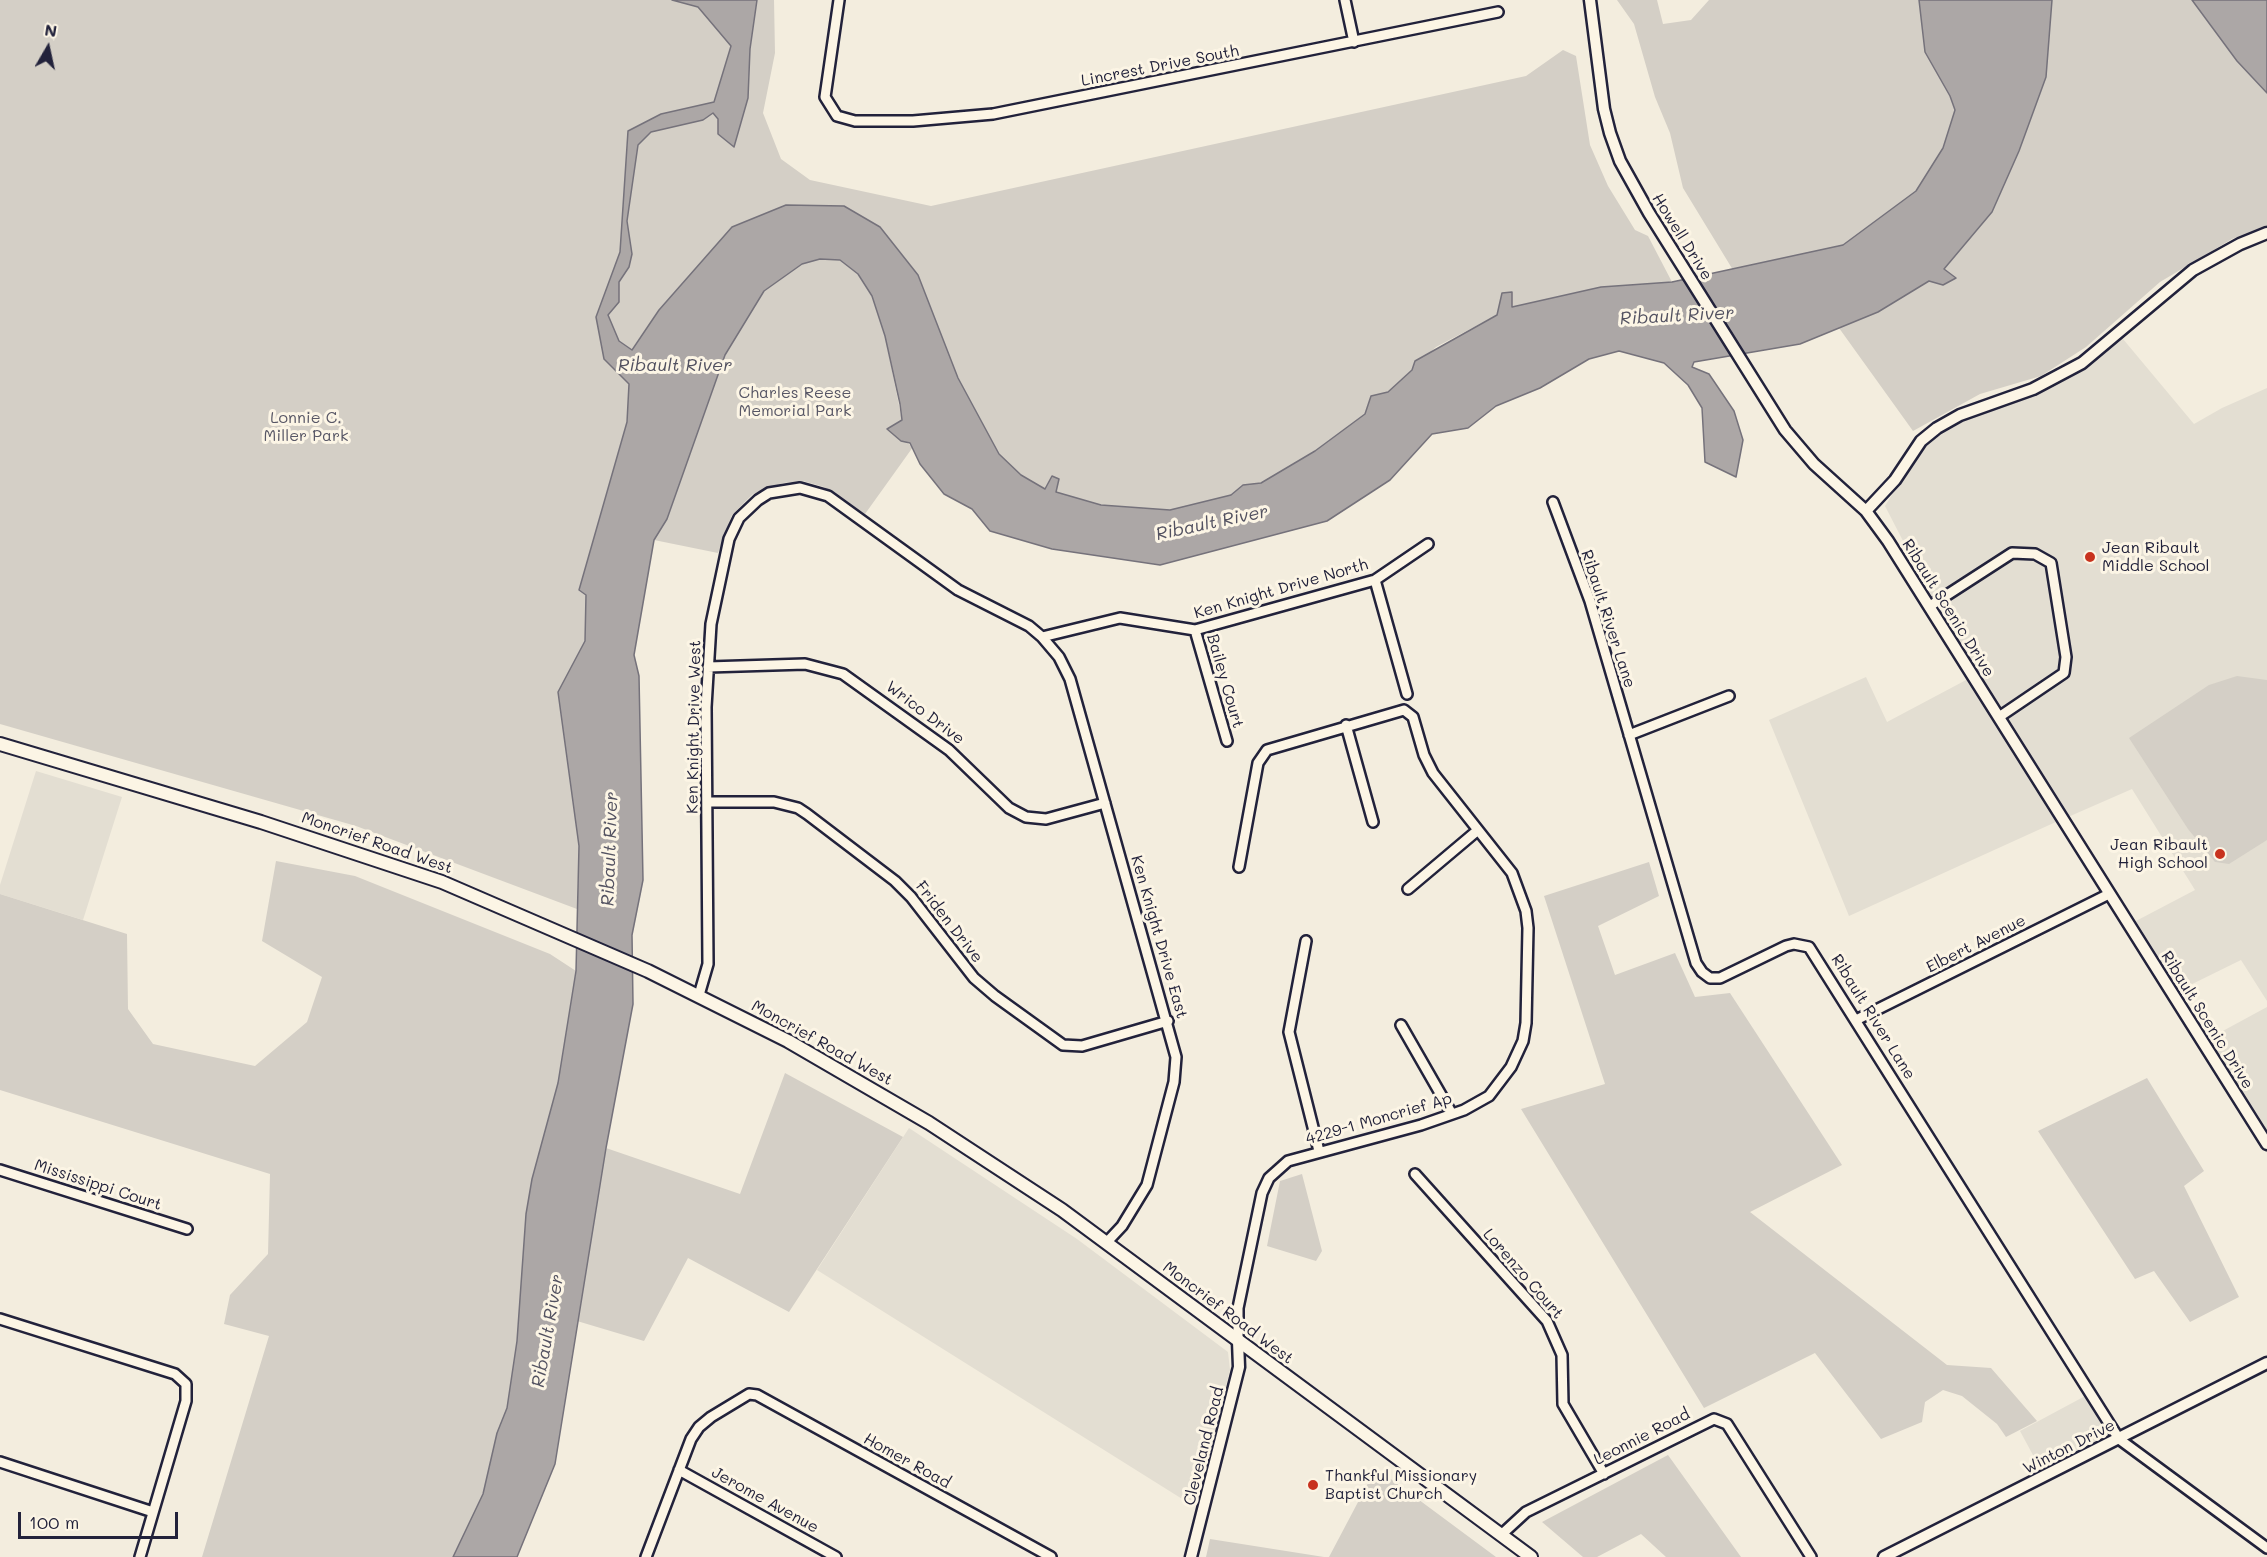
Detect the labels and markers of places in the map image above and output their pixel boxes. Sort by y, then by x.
place label: Jean Ribault Middle School [2102,538,2209,576]
marker: Jean Ribault Middle School [2083,550,2097,564]
place label: Jean Ribault High School [2110,835,2208,873]
marker: Jean Ribault High School [2213,847,2227,861]
place label: Thankful Missionary Baptist Church [1325,1466,1477,1504]
marker: Thankful Missionary Baptist Church [1306,1478,1320,1492]

